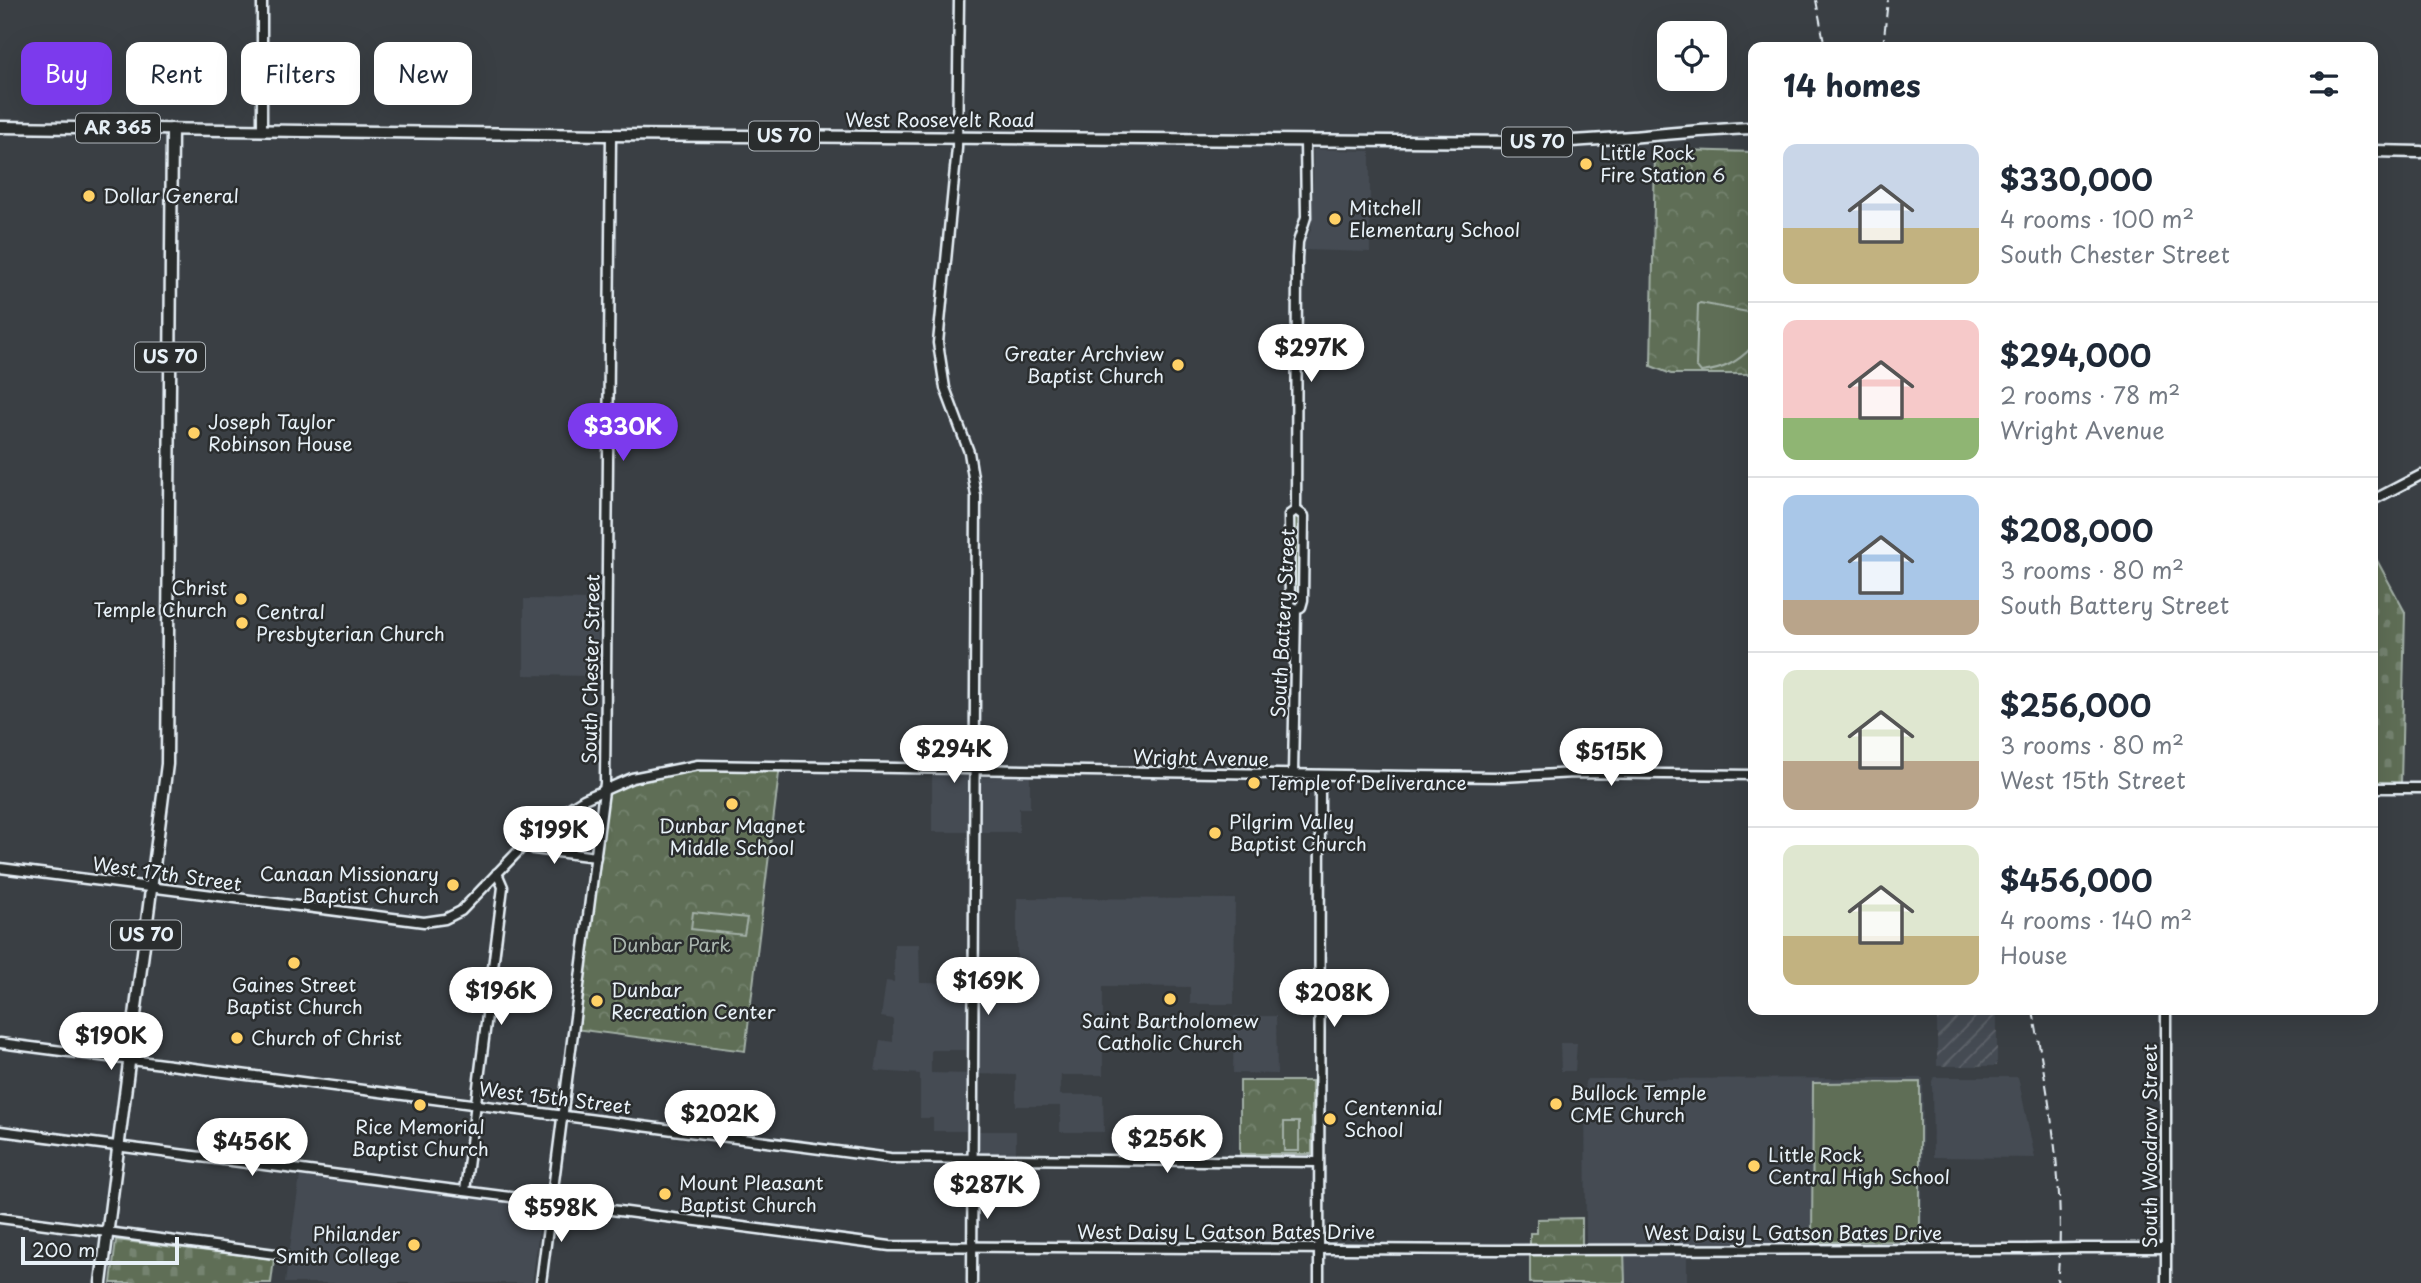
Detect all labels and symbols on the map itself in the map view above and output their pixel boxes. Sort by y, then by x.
street label: West Roosevelt Road [845,105,1035,133]
road number: AR 365 [76,113,160,142]
road number: US 70 [749,121,819,150]
road number: US 70 [1502,127,1572,156]
place label: Little Rock Fire Station 6 [1600,138,1725,188]
marker: Little Rock Fire Station 6 [1578,156,1594,172]
place label: Dollar General [103,181,239,209]
marker: Dollar General [81,188,97,204]
place label: Mitchell Elementary School [1349,193,1520,243]
marker: Mitchell Elementary School [1327,211,1343,227]
pin: $297K [1262,324,1360,384]
place label: Greater Archview Baptist Church [1004,339,1164,389]
road number: US 70 [135,342,205,372]
marker: Greater Archview Baptist Church [1170,357,1186,373]
pin: $330K [574,404,672,463]
place label: Joseph Taylor Robinson House [208,407,353,457]
marker: Joseph Taylor Robinson House [186,425,202,441]
street label: South Battery Street [1263,527,1301,718]
place label: Christ Temple Church [93,573,227,623]
street label: South Chester Street [574,574,606,764]
marker: Christ Temple Church [233,591,249,607]
place label: Central Presbyterian Church [256,597,445,647]
marker: Central Presbyterian Church [234,615,250,631]
pin: $294K [905,726,1003,785]
pin: $515K [1562,728,1660,788]
street label: Wright Avenue [1133,742,1269,772]
place label: Temple of Deliverance [1268,768,1467,796]
marker: Temple of Deliverance [1246,775,1262,791]
marker: Dunbar Magnet Middle School [724,796,740,812]
pin: $199K [505,806,603,866]
place label: Pilgrim Valley Baptist Church [1229,807,1367,857]
place label: Dunbar Magnet Middle School [659,811,805,861]
marker: Pilgrim Valley Baptist Church [1207,825,1223,841]
street label: West 17th Street [91,849,244,897]
place label: Canaan Missionary Baptist Church [260,859,439,909]
marker: Canaan Missionary Baptist Church [445,877,461,893]
road number: US 70 [111,920,181,950]
park label: Dunbar Park [611,930,731,958]
marker: Gaines Street Baptist Church [286,955,302,971]
pin: $169K [939,958,1037,1017]
pin: $196K [452,968,550,1027]
place label: Gaines Street Baptist Church [225,970,363,1020]
pin: $208K [1285,970,1383,1029]
place label: Dunbar Recreation Center [611,975,776,1025]
marker: Saint Bartholomew Catholic Church [1162,991,1178,1007]
marker: Dunbar Recreation Center [589,993,605,1009]
place label: Saint Bartholomew Catholic Church [1081,1006,1259,1056]
pin: $190K [62,1012,160,1072]
place label: Church of Christ [251,1023,402,1051]
marker: Church of Christ [229,1030,245,1046]
street label: South Woodrow Street [2135,1043,2163,1248]
street label: West 15th Street [477,1074,633,1120]
place label: Bullock Temple CME Church [1570,1078,1707,1128]
pin: $202K [671,1090,769,1150]
place label: Centennial School [1344,1093,1443,1143]
marker: Bullock Temple CME Church [1548,1096,1564,1112]
marker: Rice Memorial Baptist Church [412,1097,428,1113]
marker: Centennial School [1322,1111,1338,1127]
place label: Rice Memorial Baptist Church [351,1112,489,1162]
pin: $256K [1118,1116,1216,1175]
pin: $456K [203,1118,301,1178]
place label: Little Rock Central High School [1768,1140,1950,1190]
marker: Little Rock Central High School [1746,1158,1762,1174]
pin: $287K [938,1162,1036,1221]
place label: Mount Pleasant Baptist Church [679,1168,824,1218]
pin: $598K [512,1184,610,1244]
marker: Mount Pleasant Baptist Church [657,1186,673,1202]
street label: West Daisy L Gatson Bates Drive [1077,1217,1375,1245]
street label: West Daisy L Gatson Bates Drive [1644,1218,1942,1246]
place label: Philander Smith College [275,1219,400,1269]
scale bar [21,1234,178,1266]
marker: Philander Smith College [406,1237,422,1253]

